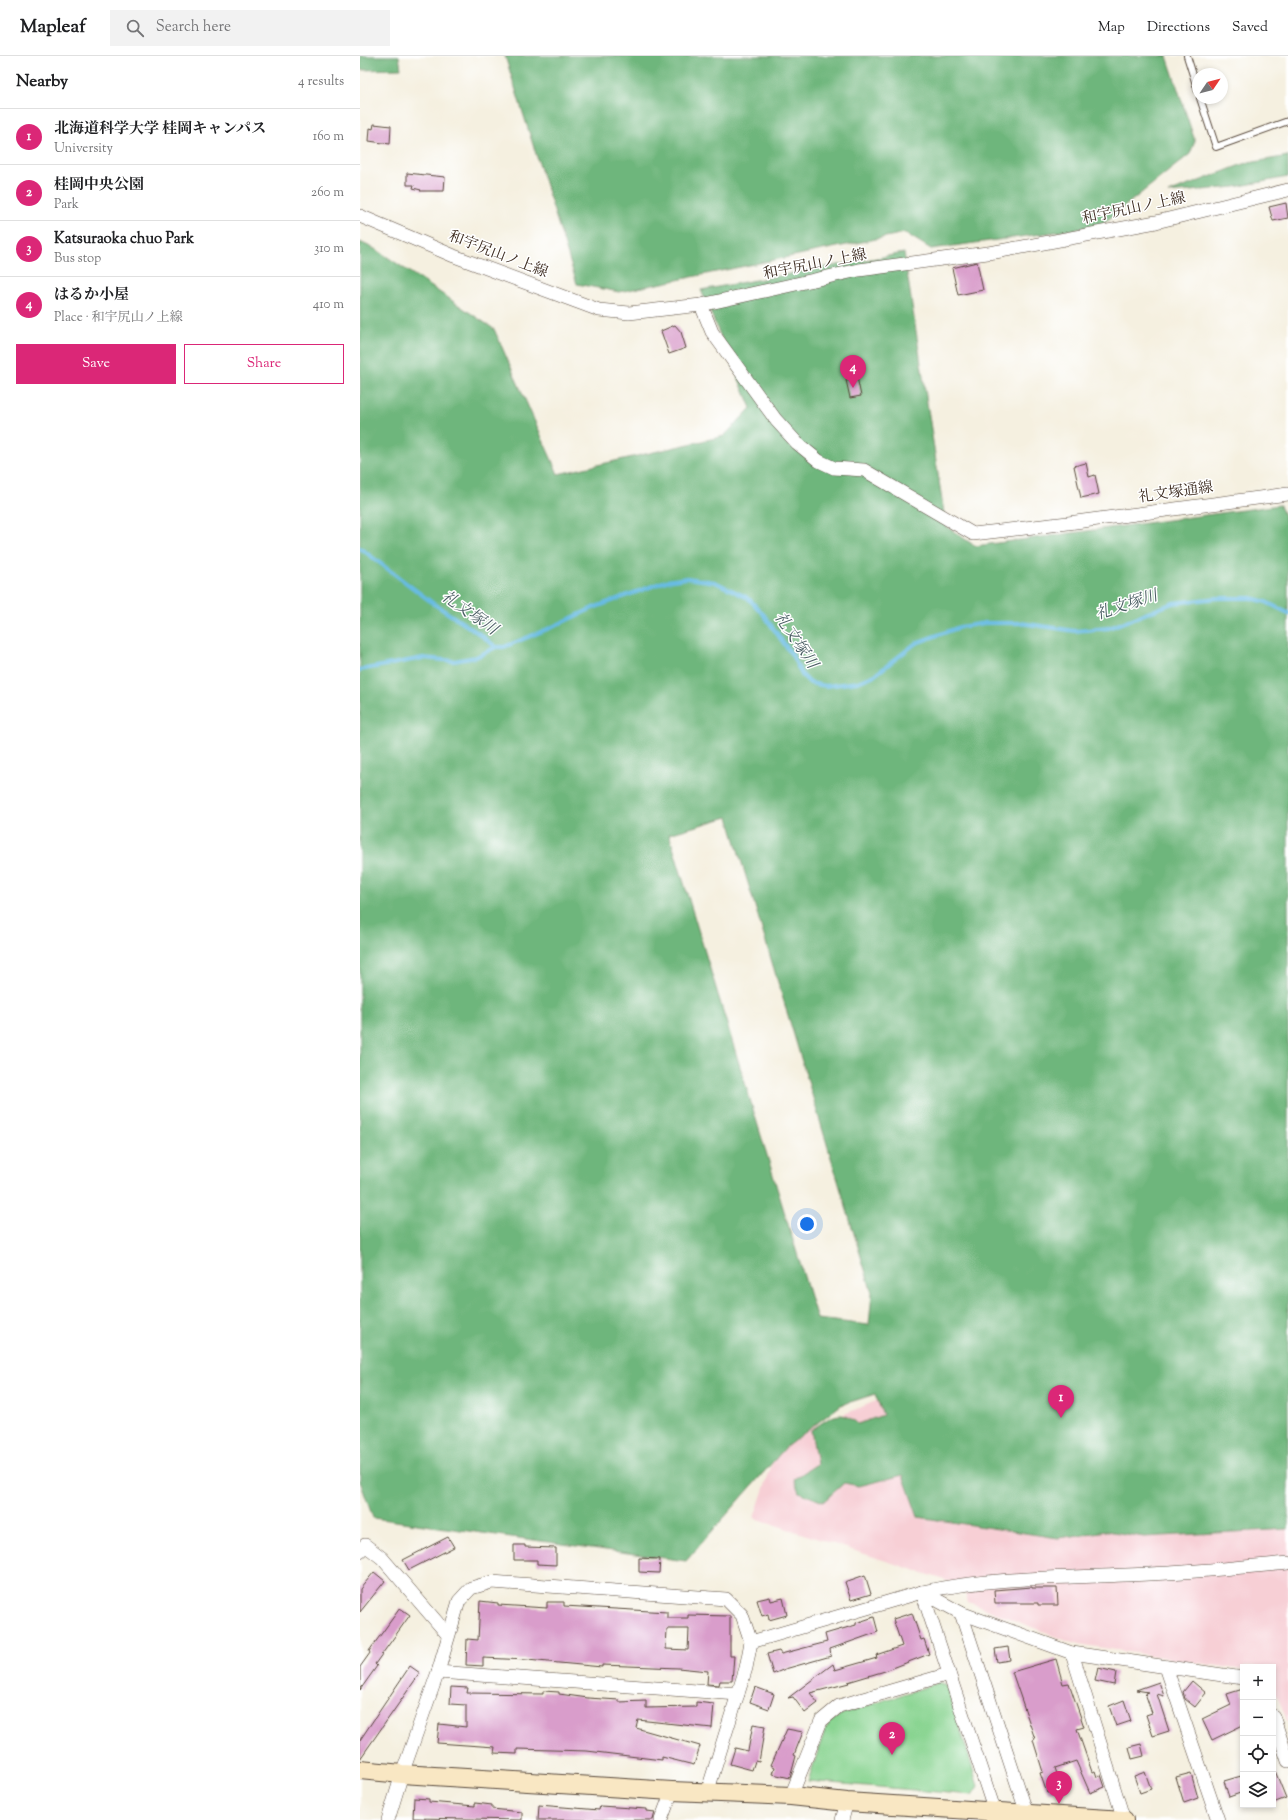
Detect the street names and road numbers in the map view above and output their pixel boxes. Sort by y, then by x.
street label: 和宇尻山ノ上線 [1080,188,1188,230]
street label: 和宇尻山ノ上線 [445,226,551,284]
street label: 和宇尻山ノ上線 [761,245,869,285]
street label: 礼文塚通線 [1137,477,1215,509]

